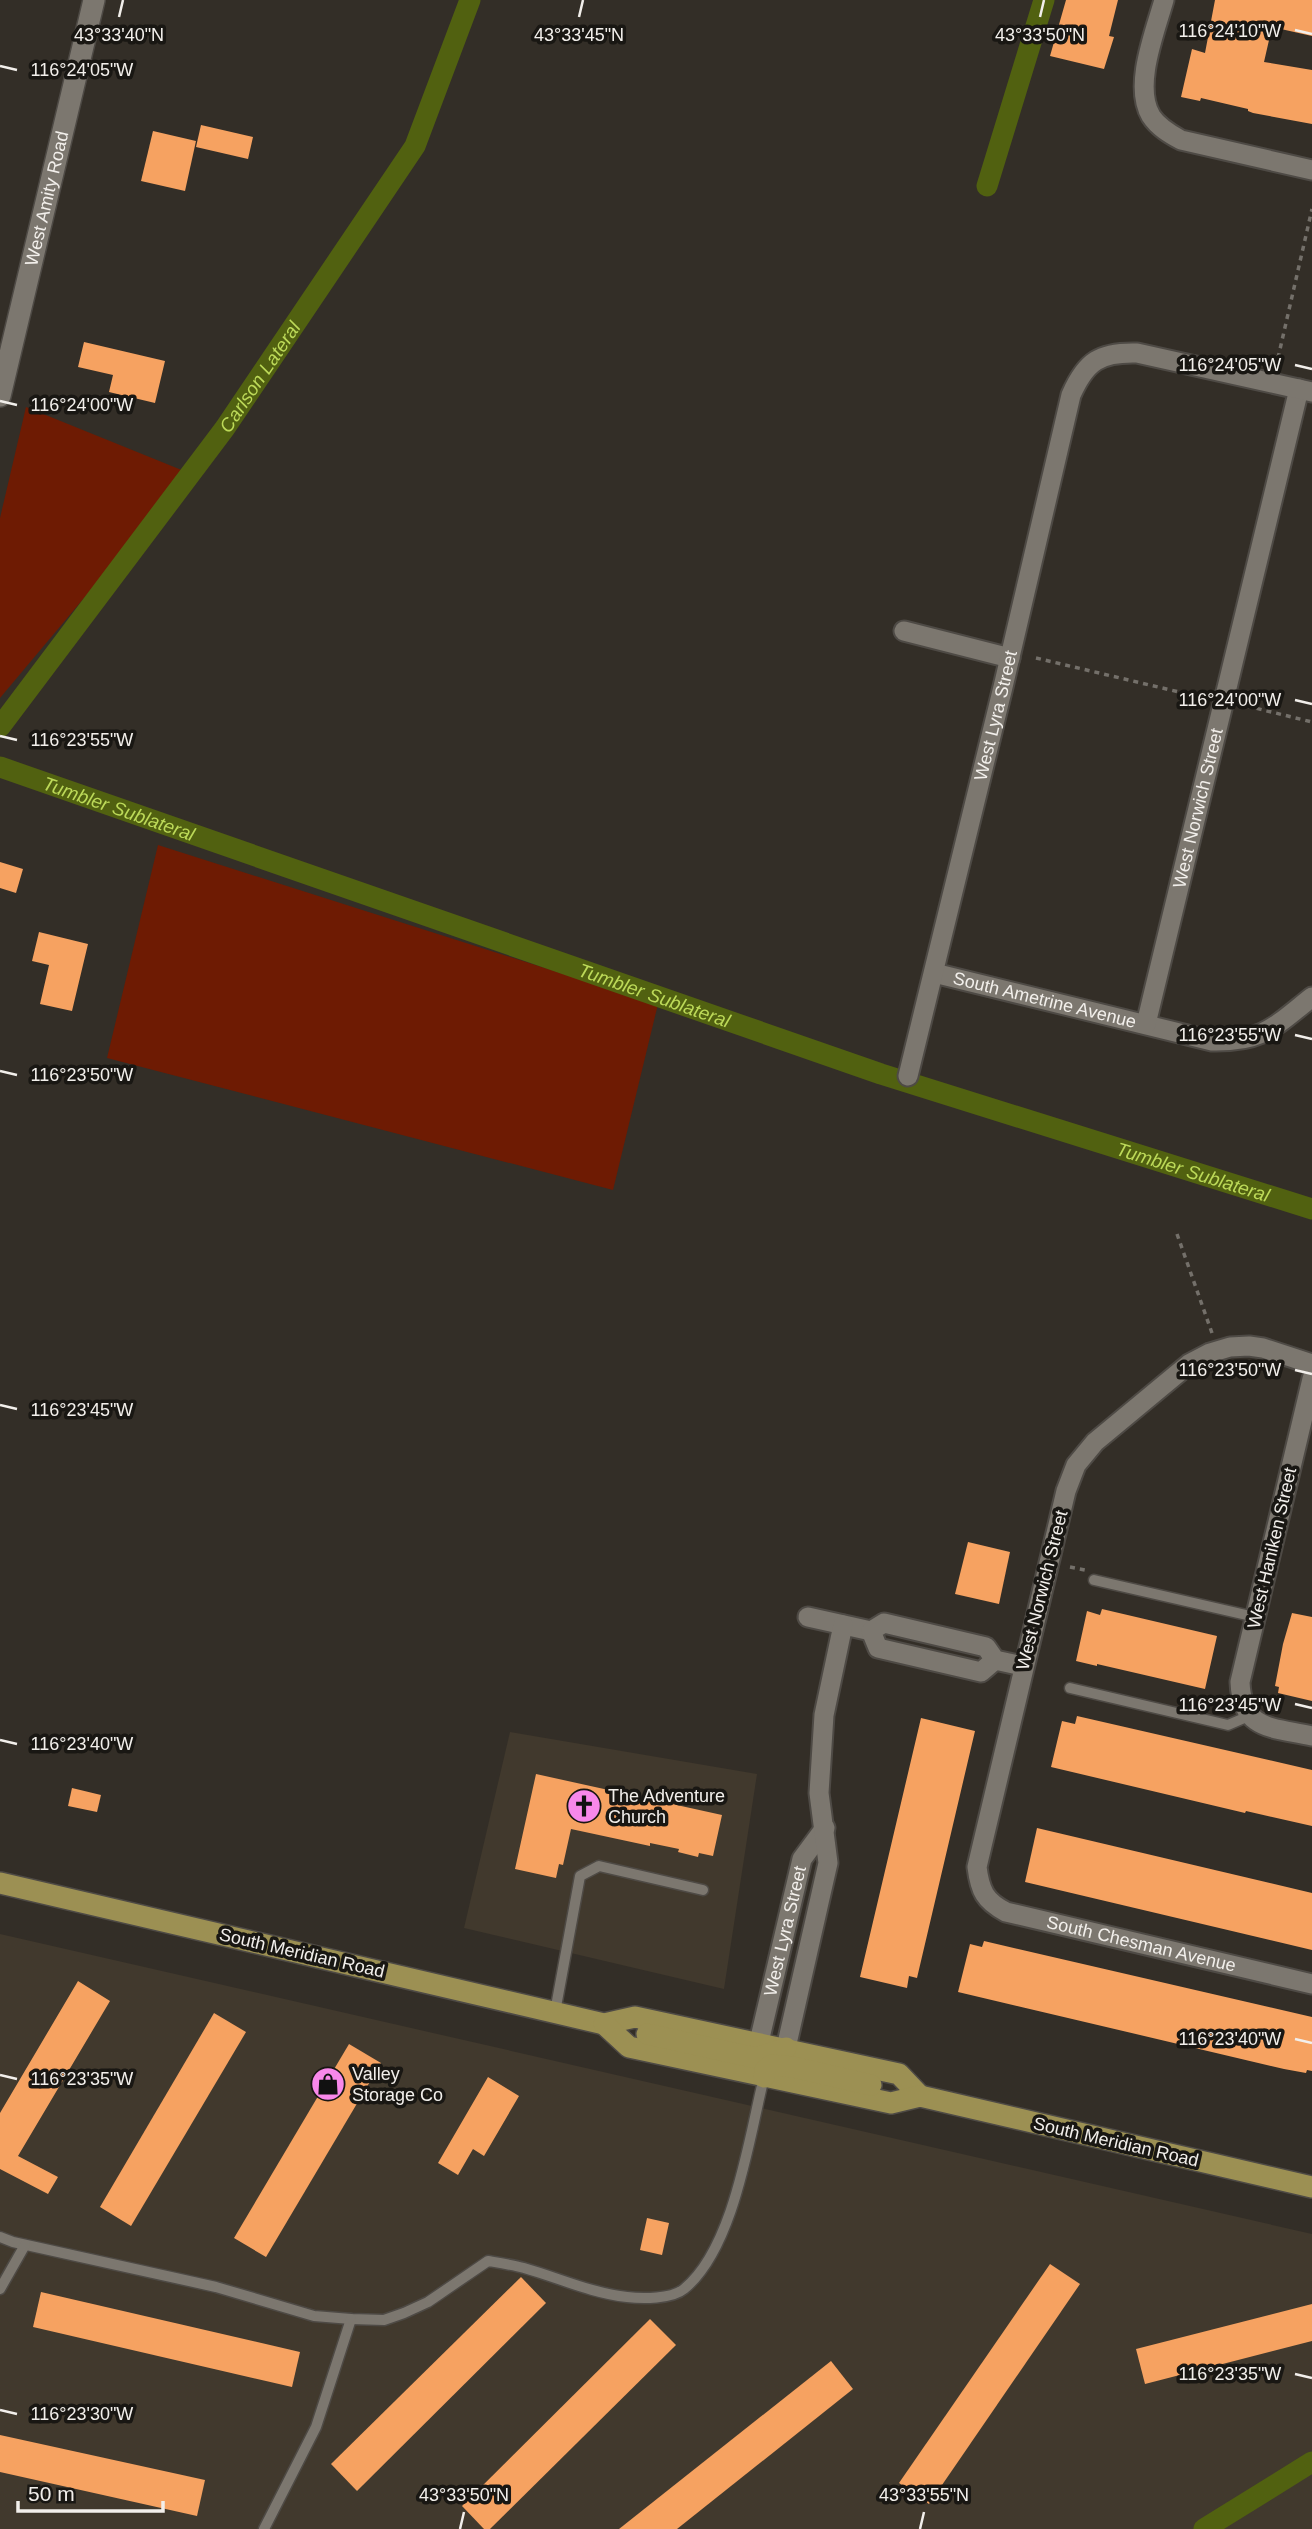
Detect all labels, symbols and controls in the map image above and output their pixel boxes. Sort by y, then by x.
text: 116°24'10"W [1179,21,1281,41]
text: 43°33'40"N [74,25,164,45]
text: 43°33'45"N [534,25,624,45]
text: 43°33'50"N [995,25,1085,45]
text: 116°24'05"W [31,60,133,80]
street label: West Amity Road [21,129,73,268]
water label: Carlson Lateral [215,317,305,436]
text: 116°24'05"W [1179,355,1281,375]
text: 116°24'00"W [31,395,133,415]
street label: West Lyra Street [971,649,1021,783]
text: 116°24'00"W [1179,690,1281,710]
street label: West Norwich Street [1169,726,1227,890]
text: 116°23'55"W [31,730,133,750]
water label: Tumbler Sublateral [40,773,198,845]
water label: Tumbler Sublateral [576,959,734,1032]
street label: South Ametrine Avenue [951,968,1138,1032]
text: 116°23'55"W [1179,1025,1281,1045]
text: 116°23'50"W [31,1065,133,1085]
water label: Tumbler Sublateral [1114,1138,1273,1206]
text: 116°23'50"W [1179,1360,1281,1380]
text: 116°23'45"W [31,1400,133,1420]
street label: West Haniken Street [1244,1465,1300,1631]
street label: West Norwich Street [1012,1508,1072,1672]
text: 116°23'45"W [1179,1695,1281,1715]
text: 116°23'40"W [31,1734,133,1754]
place label: The Adventure Church [608,1786,725,1827]
church icon: The Adventure Church [565,1787,603,1825]
street label: West Lyra Street [760,1864,810,1998]
street label: South Chesman Avenue [1045,1912,1238,1976]
street label: South Meridian Road [217,1924,387,1982]
text: 116°23'40"W [1179,2029,1281,2049]
place label: Valley Storage Co [352,2064,443,2105]
shop icon: Valley Storage Co [309,2065,347,2103]
text: 116°23'35"W [31,2069,133,2089]
street label: South Meridian Road [1031,2113,1201,2171]
text: 116°23'35"W [1179,2364,1281,2384]
text: 116°23'30"W [31,2404,133,2424]
scale bar [18,2470,163,2514]
text: 50 m [28,2482,75,2505]
text: 43°33'50"N [419,2485,509,2505]
text: 43°33'55"N [879,2485,969,2505]

